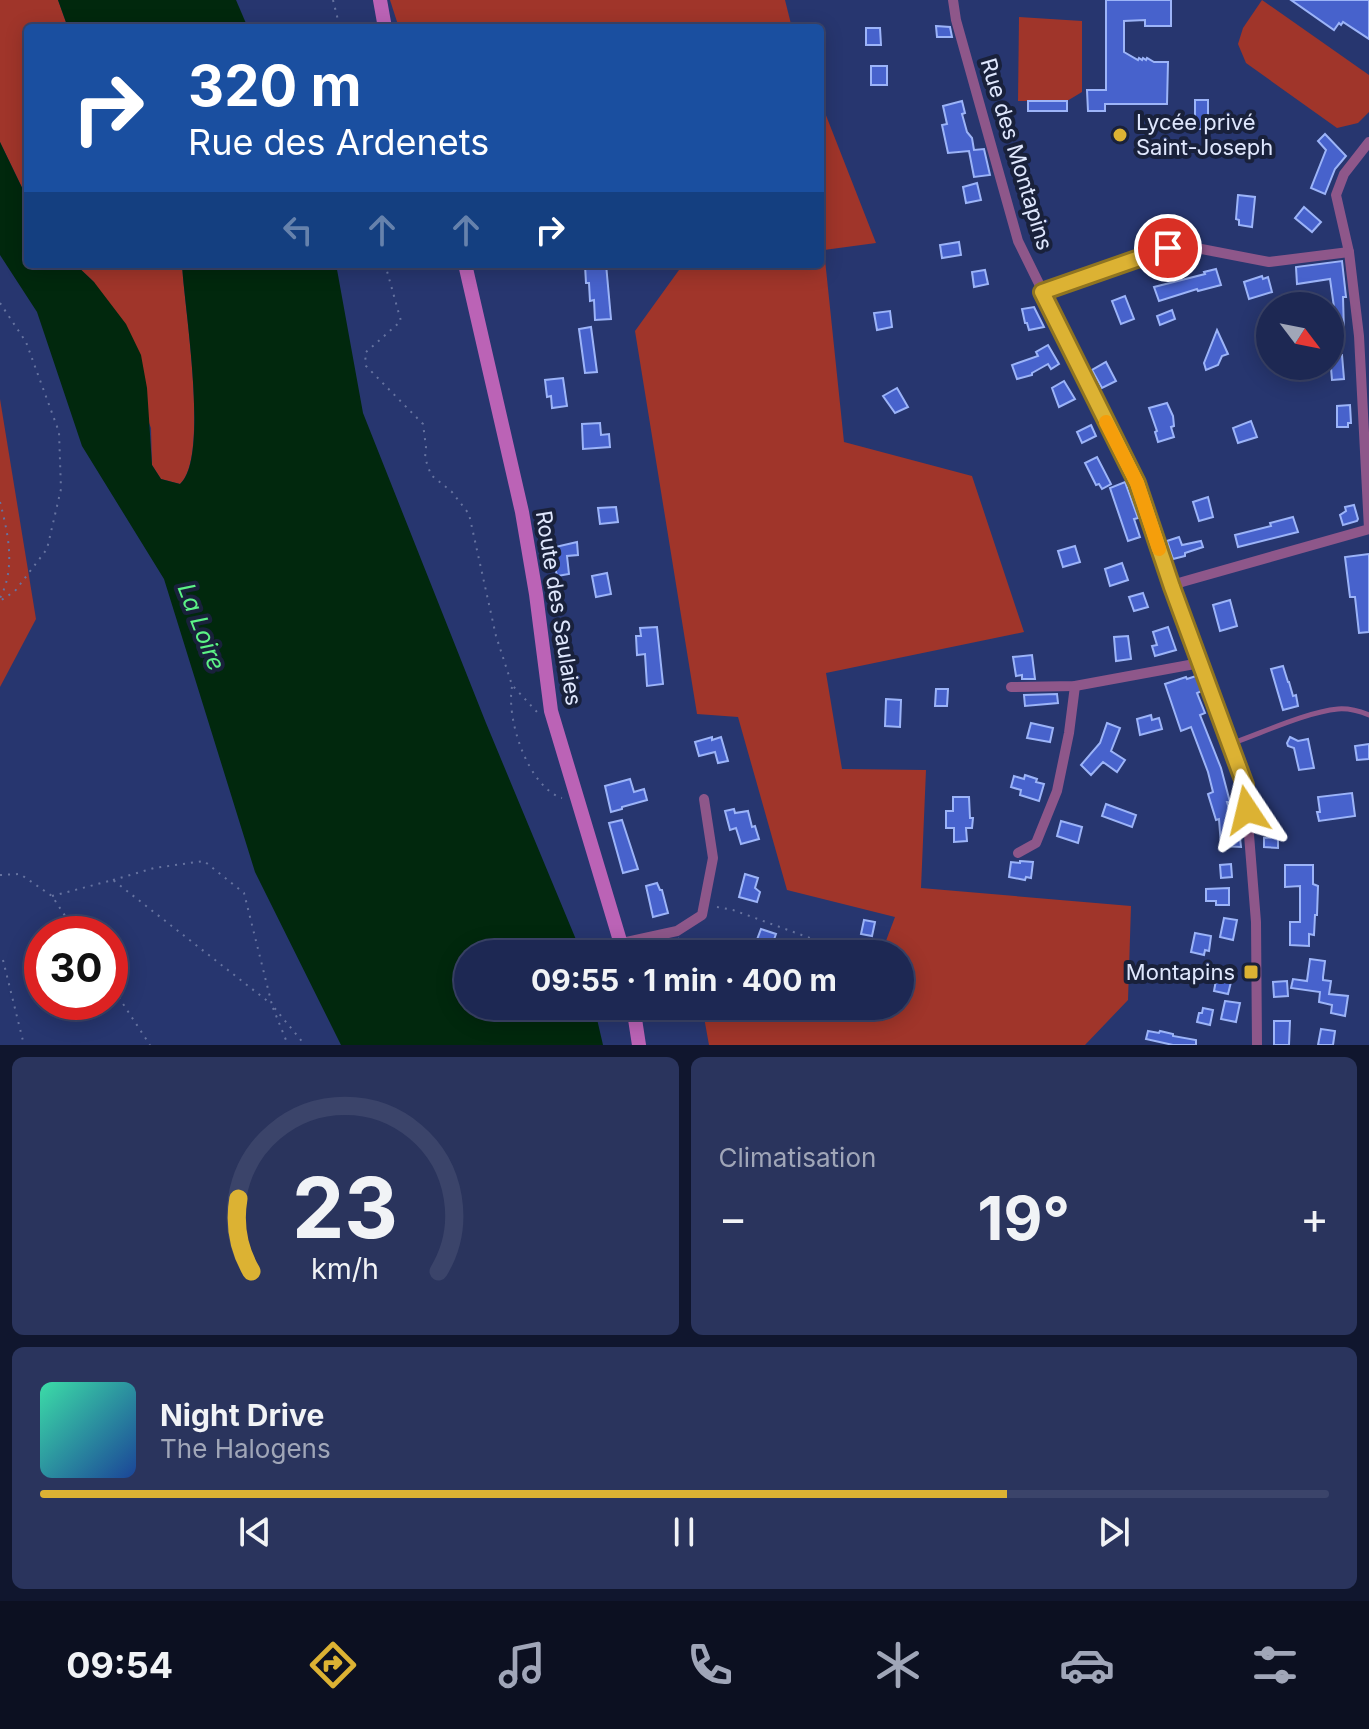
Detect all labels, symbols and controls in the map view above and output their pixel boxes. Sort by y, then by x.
text: 320 m [188,52,362,120]
street label: Rue des Montapins [975,55,1059,253]
icon: right [56,56,160,160]
place label: Lycée privé Saint-Joseph [1136,109,1273,160]
text: Rue des Ardenets [188,120,489,164]
marker: Lycée privé Saint-Joseph [1111,126,1129,144]
icon: left [276,208,320,252]
icon: ahead [360,208,404,252]
icon: ahead [444,208,488,252]
icon: right [528,208,572,252]
pin [1134,214,1202,282]
icon: arrive [1146,226,1190,270]
north arrow [1256,292,1344,380]
map controls [1256,292,1344,380]
street label: Route des Saulaies [531,509,587,707]
water label: La Loire [172,579,231,675]
position arrow [1205,768,1289,852]
speed limit sign: 30 [24,916,128,1020]
place label: Montapins [1126,959,1235,985]
text: 09:55 · 1 min · 400 m [531,962,837,998]
marker: Montapins [1242,963,1260,981]
text: Climatisation [719,1142,876,1173]
text: 23 [292,1157,398,1258]
text: 19° [978,1182,1070,1254]
text: − [719,1191,748,1245]
text: + [1300,1191,1329,1245]
text: km/h [311,1251,379,1286]
text: Night Drive [160,1397,324,1433]
text: The Halogens [160,1433,331,1464]
icon: previous [233,1510,277,1554]
icon: pause [662,1510,706,1554]
icon: next [1092,1510,1136,1554]
icon: directions [305,1637,361,1693]
icon: music [494,1637,550,1693]
icon: phone [682,1637,738,1693]
icon: climate [870,1637,926,1693]
icon: car [1059,1637,1115,1693]
icon: filters [1247,1637,1303,1693]
text: 09:54 [66,1643,173,1687]

